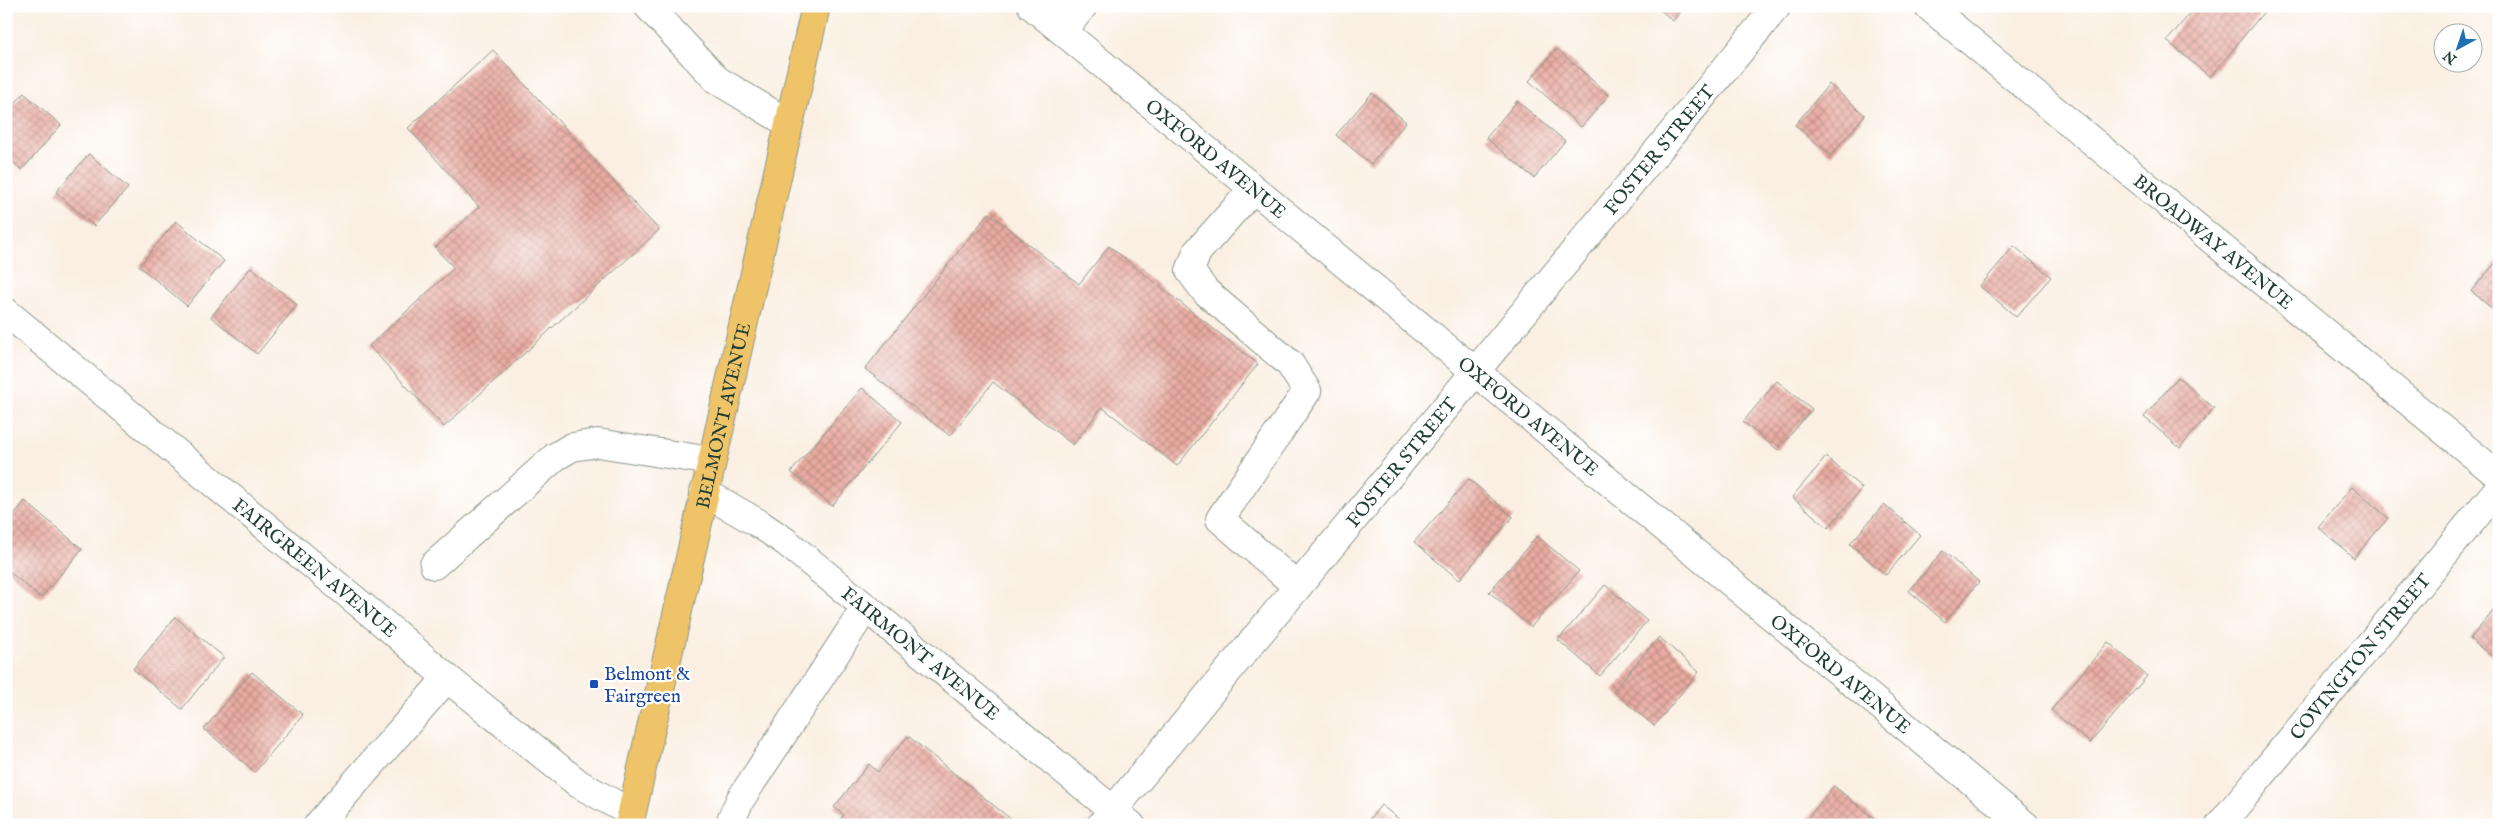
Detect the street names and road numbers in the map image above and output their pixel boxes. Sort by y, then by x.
street label: FOSTER STREET [1600,81,1721,221]
street label: OXFORD AVENUE [1140,95,1290,225]
street label: BROADWAY AVENUE [2128,170,2297,315]
street label: BELMONT AVENUE [692,321,757,511]
street label: OXFORD AVENUE [1452,352,1603,482]
street label: FOSTER STREET [1342,393,1463,533]
street label: FAIRGREEN AVENUE [227,494,401,644]
street label: COVINGTON STREET [2285,569,2437,746]
street label: FAIRMONT AVENUE [836,582,1004,727]
street label: OXFORD AVENUE [1765,610,1915,740]

